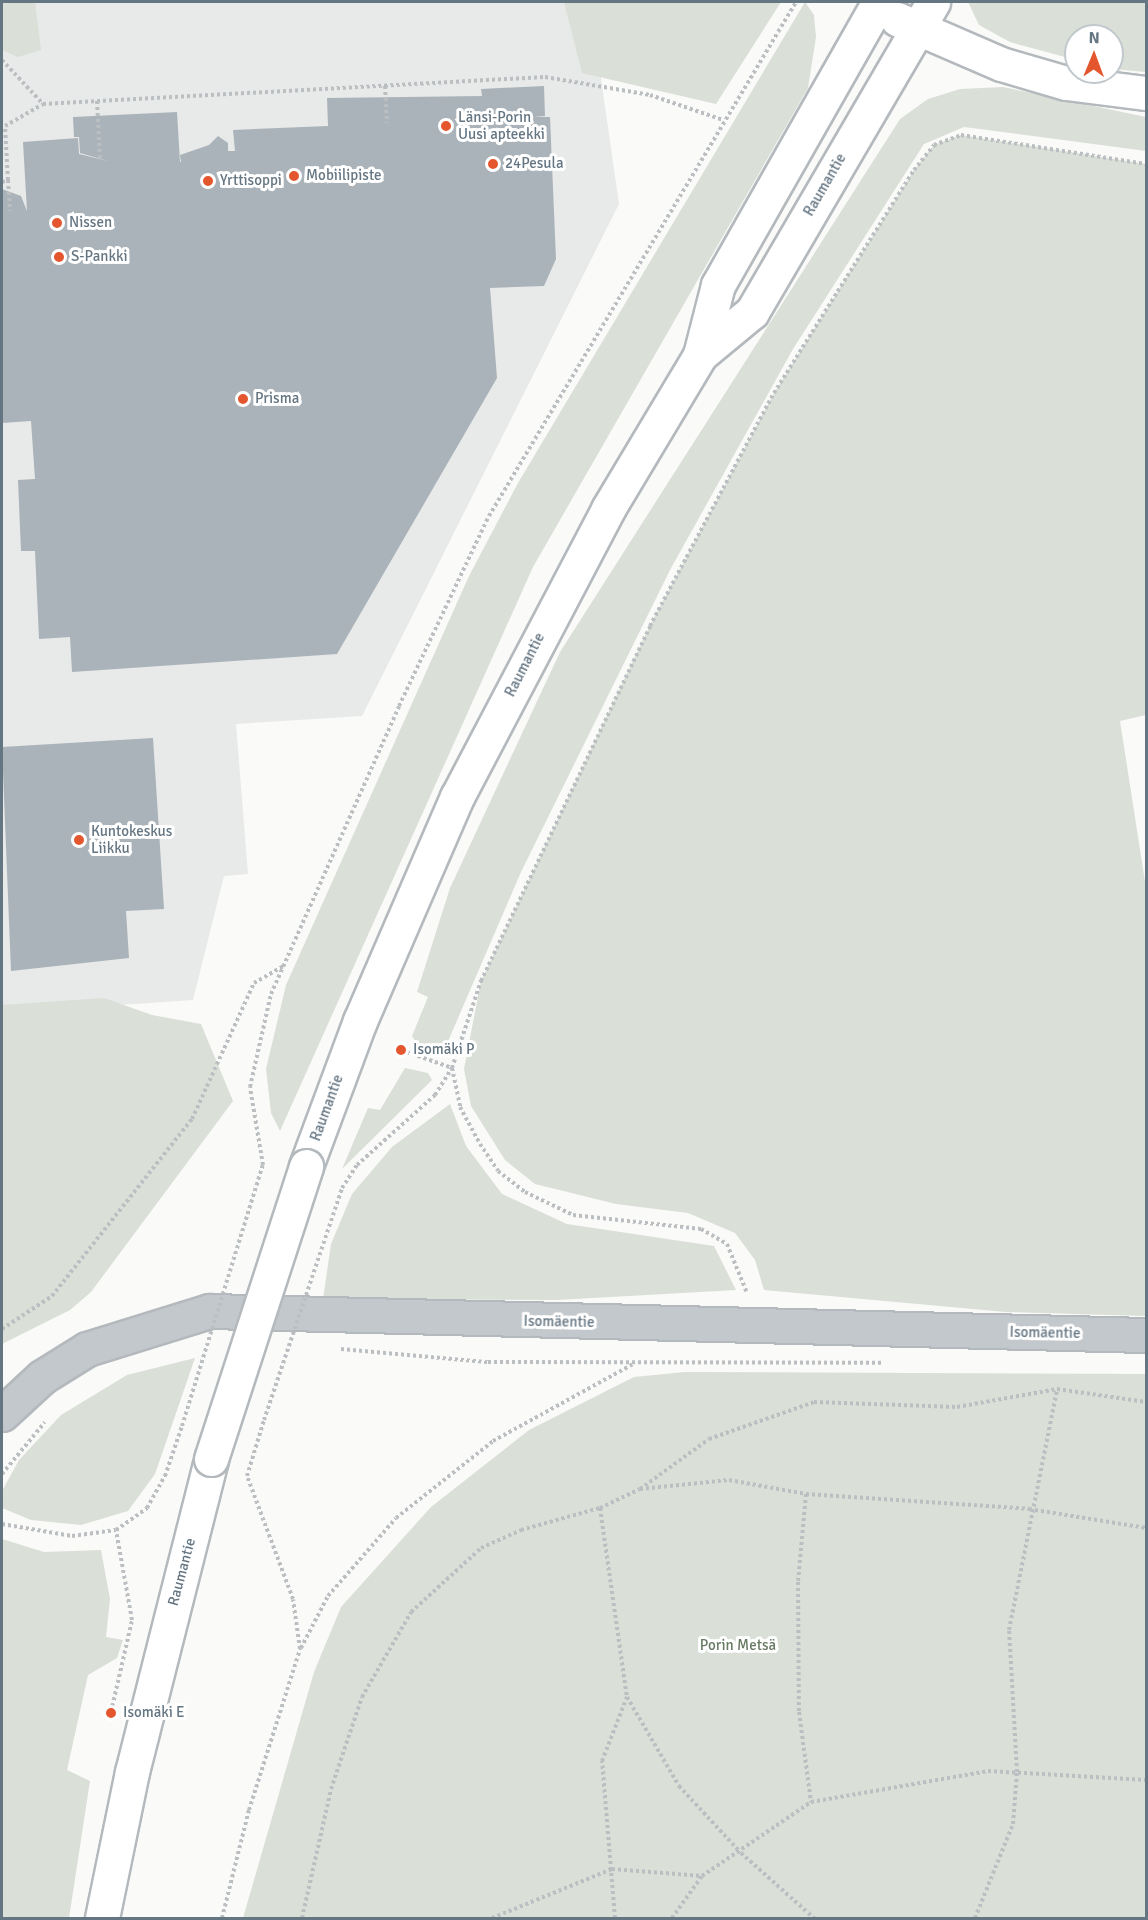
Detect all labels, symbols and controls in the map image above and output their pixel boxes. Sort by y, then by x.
north arrow [1064,24,1124,84]
text: N [1089,28,1100,48]
place label: Länsi-Porin Uusi apteekki [458,108,545,143]
marker: Länsi-Porin Uusi apteekki [439,119,453,133]
street label: Raumantie [800,150,850,220]
place label: 24Pesula [505,155,564,173]
marker: 24Pesula [486,157,500,171]
place label: Mobiilipiste [306,167,382,185]
marker: Mobiilipiste [287,169,301,183]
place label: Yrttisoppi [220,172,282,190]
marker: Yrttisoppi [201,174,215,188]
place label: Nissen [69,214,112,232]
marker: Nissen [50,216,64,230]
place label: S-Pankki [71,248,128,266]
marker: S-Pankki [52,250,66,264]
place label: Prisma [255,390,299,408]
marker: Prisma [236,392,250,406]
street label: Raumantie [501,630,549,700]
place label: Kuntokeskus Liikku [91,822,172,857]
marker: Kuntokeskus Liikku [72,833,86,847]
place label: Isomäki P [413,1041,475,1059]
marker: Isomäki P [394,1043,408,1057]
street label: Raumantie [307,1072,347,1144]
street label: Isomäentie [523,1312,595,1332]
street label: Isomäentie [1009,1323,1081,1343]
street label: Raumantie [164,1536,200,1608]
park label: Porin Metsä [700,1637,776,1655]
place label: Isomäki E [123,1704,185,1722]
marker: Isomäki E [104,1706,118,1720]

